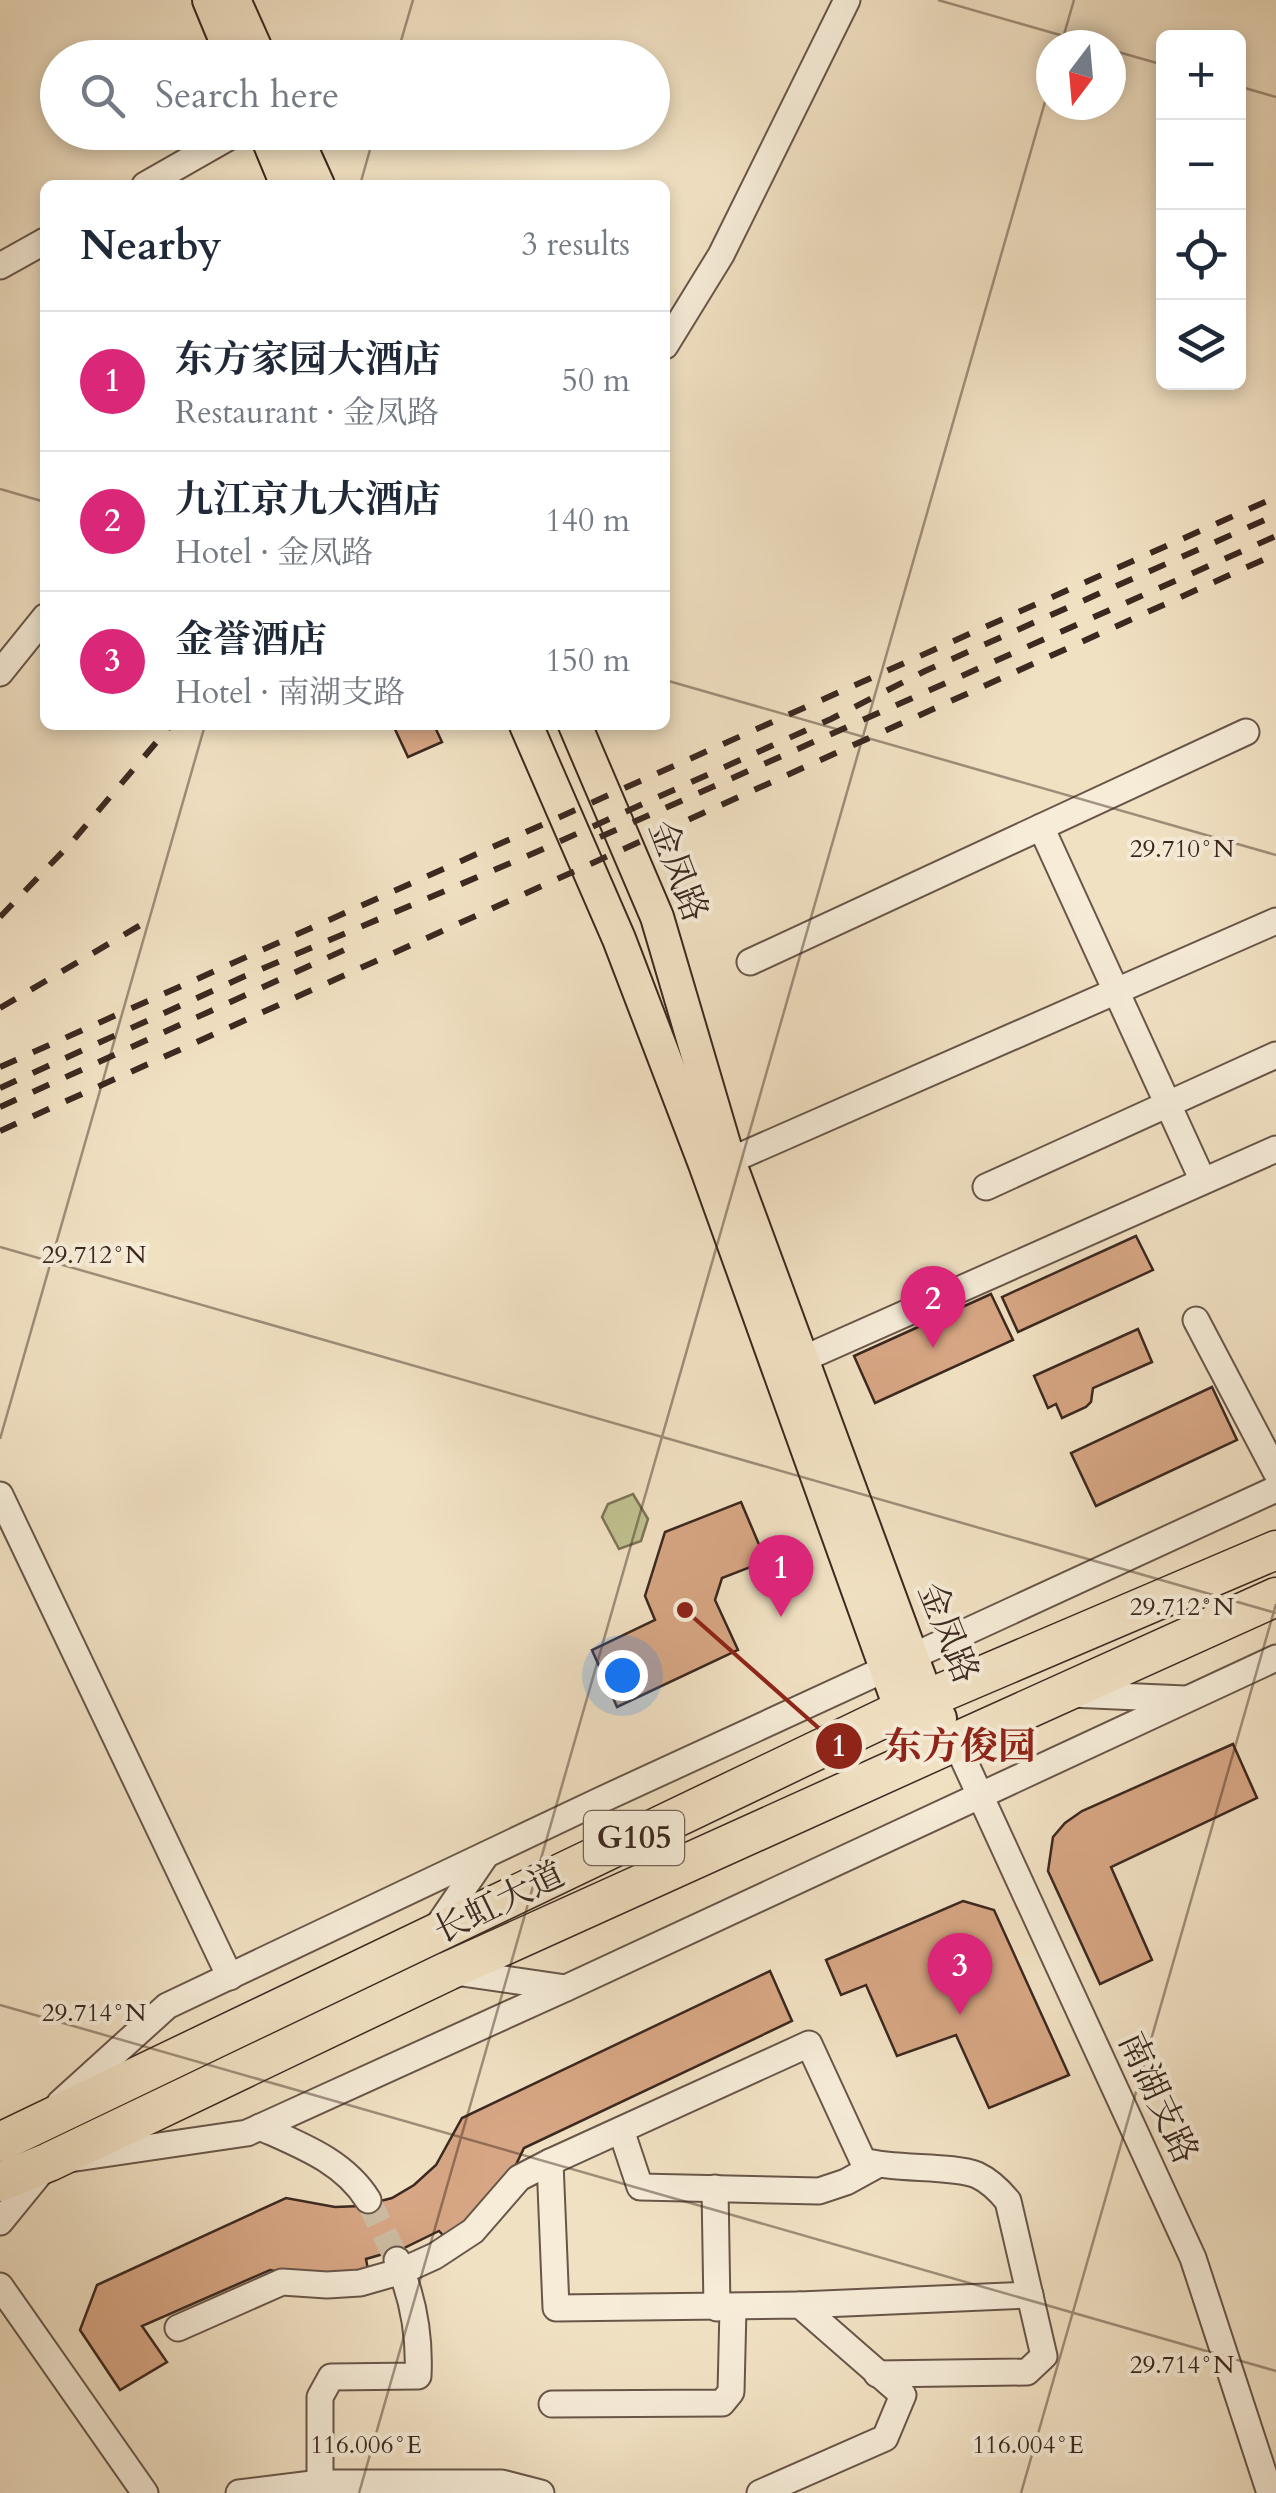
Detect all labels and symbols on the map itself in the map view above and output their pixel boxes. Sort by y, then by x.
north arrow [1036,30,1126,120]
street label: 金凤路 [637,813,719,929]
text: 29.710°N [1130,832,1234,866]
text: 29.712°N [42,1238,146,1272]
pin: 2 [900,1266,966,1348]
pin: 1 [748,1534,814,1617]
street label: 金凤路 [906,1575,990,1691]
text: 29.712°N [1130,1590,1234,1624]
your location [597,1650,648,1701]
callout: 东方俊园 [814,1712,1056,1780]
text: 东方俊园 [884,1721,1036,1773]
text: 1 [831,1726,847,1767]
road number: G105 [584,1811,684,1865]
street label: 长虹大道 [426,1851,572,1955]
pin: 3 [928,1932,992,2015]
text: 29.714°N [42,1996,146,2030]
street label: 南湖支路 [1107,2024,1209,2172]
text: 29.714°N [1130,2348,1234,2382]
text: 116.006°E [310,2428,422,2462]
text: 116.004°E [972,2428,1084,2462]

